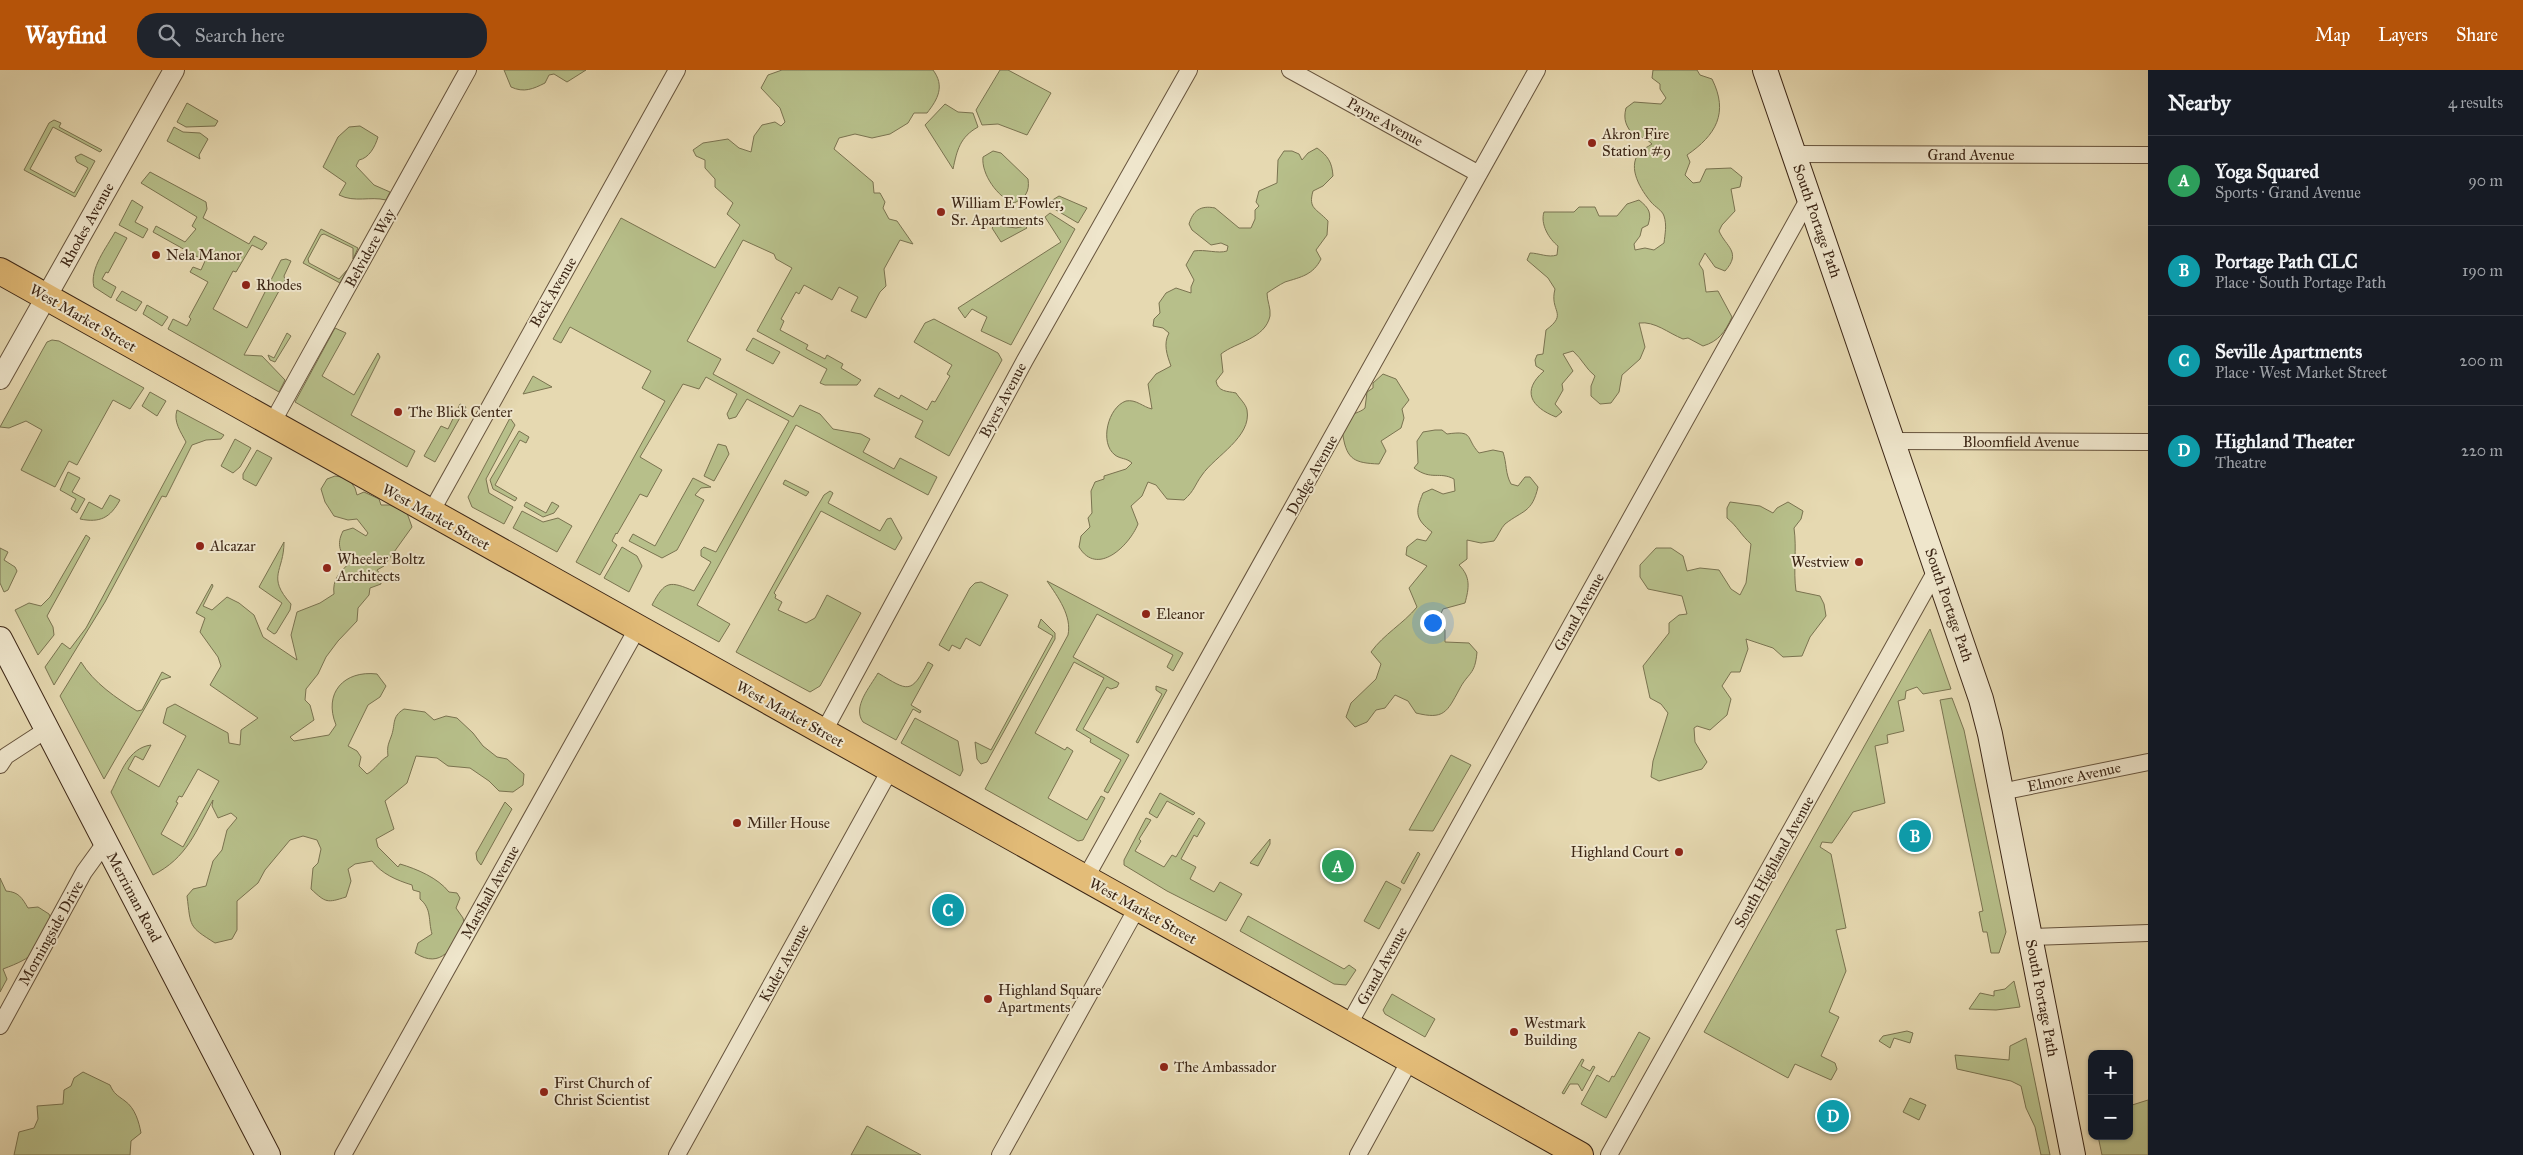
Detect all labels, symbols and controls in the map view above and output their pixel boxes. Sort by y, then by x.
search box [137,13,487,58]
text: Wayfind [25,20,107,50]
icon: search [155,21,183,49]
text: Search here [195,24,285,47]
text: Map [2315,24,2350,46]
text: Layers [2378,24,2428,46]
text: Share [2456,24,2498,46]
text: Nearby [2168,90,2231,116]
text: 4 results [2448,93,2503,112]
street label: Payne Avenue [1344,94,1426,150]
place label: Akron Fire Station #9 [1601,125,1671,160]
marker: Akron Fire Station #9 [1586,137,1598,149]
street label: Grand Avenue [1928,146,2014,164]
text: Yoga Squared [2215,160,2319,183]
street label: South Portage Path [1789,162,1845,281]
text: A [2179,171,2189,190]
text: 90 m [2468,171,2503,190]
street label: Rhodes Avenue [56,180,118,270]
text: Sports · Grand Avenue [2215,183,2361,202]
place label: William E Fowler, Sr. Apartments [951,194,1064,229]
street label: Belvidere Way [341,205,399,290]
marker: William E Fowler, Sr. Apartments [935,206,947,218]
place label: Nela Manor [166,246,242,264]
marker: Nela Manor [150,249,162,261]
text: Portage Path CLC [2215,250,2358,273]
street label: Beck Avenue [526,254,580,330]
text: B [2179,261,2189,280]
text: 190 m [2462,261,2503,280]
text: Place · South Portage Path [2215,273,2386,292]
place label: Rhodes [256,276,302,294]
marker: Rhodes [240,279,252,291]
street label: West Market Street [26,280,140,356]
text: Seville Apartments [2215,340,2362,363]
text: C [2179,351,2189,370]
text: 200 m [2460,351,2503,370]
street label: Byers Avenue [976,359,1030,441]
text: Place · West Market Street [2215,363,2387,382]
place label: The Blick Center [408,403,513,421]
marker: The Blick Center [392,406,404,418]
text: Highland Theater [2215,430,2354,453]
street label: Dodge Avenue [1283,432,1341,518]
street label: Bloomfield Avenue [1963,433,2079,451]
text: D [2178,441,2190,460]
text: 220 m [2461,441,2503,460]
text: Theatre [2215,453,2266,472]
street label: West Market Street [379,480,493,554]
place label: Alcazar [209,537,256,555]
marker: Alcazar [194,540,206,552]
street label: South Portage Path [1921,546,1977,665]
place label: Wheeler Boltz Architects [336,550,425,585]
place label: Westview [1791,553,1849,571]
marker: Westview [1853,556,1865,568]
marker: Wheeler Boltz Architects [321,562,333,574]
street label: Grand Avenue [1550,570,1608,654]
place label: Eleanor [1156,605,1205,623]
marker: Eleanor [1140,608,1152,620]
your location [1420,610,1446,636]
street label: West Market Street [733,677,847,751]
street label: Elmore Avenue [2026,758,2122,796]
street label: South Highland Avenue [1730,793,1818,931]
place label: Miller House [747,814,830,832]
marker: Miller House [731,817,743,829]
pin: B [1899,817,1931,855]
street label: Marshall Avenue [457,842,523,942]
place label: Highland Court [1570,843,1670,861]
marker: Highland Court [1673,846,1685,858]
pin: A [1322,847,1354,885]
street label: Merriman Road [103,849,165,945]
street label: West Market Street [1086,874,1200,948]
street label: Morningside Drive [15,877,87,989]
pin: C [932,891,964,929]
street label: Kuder Avenue [755,921,813,1005]
street label: Grand Avenue [1353,924,1411,1008]
street label: South Portage Path [2022,938,2062,1059]
place label: Highland Square Apartments [997,981,1102,1016]
marker: Highland Square Apartments [982,993,994,1005]
place label: Westmark Building [1524,1014,1586,1049]
marker: Westmark Building [1508,1026,1520,1038]
map controls [2088,1050,2133,1140]
button: + [2088,1050,2133,1095]
place label: The Ambassador [1174,1058,1277,1076]
marker: The Ambassador [1158,1061,1170,1073]
place label: First Church of Christ Scientist [554,1074,653,1109]
marker: First Church of Christ Scientist [538,1086,550,1098]
button: − [2088,1095,2133,1140]
pin: D [1817,1097,1849,1135]

